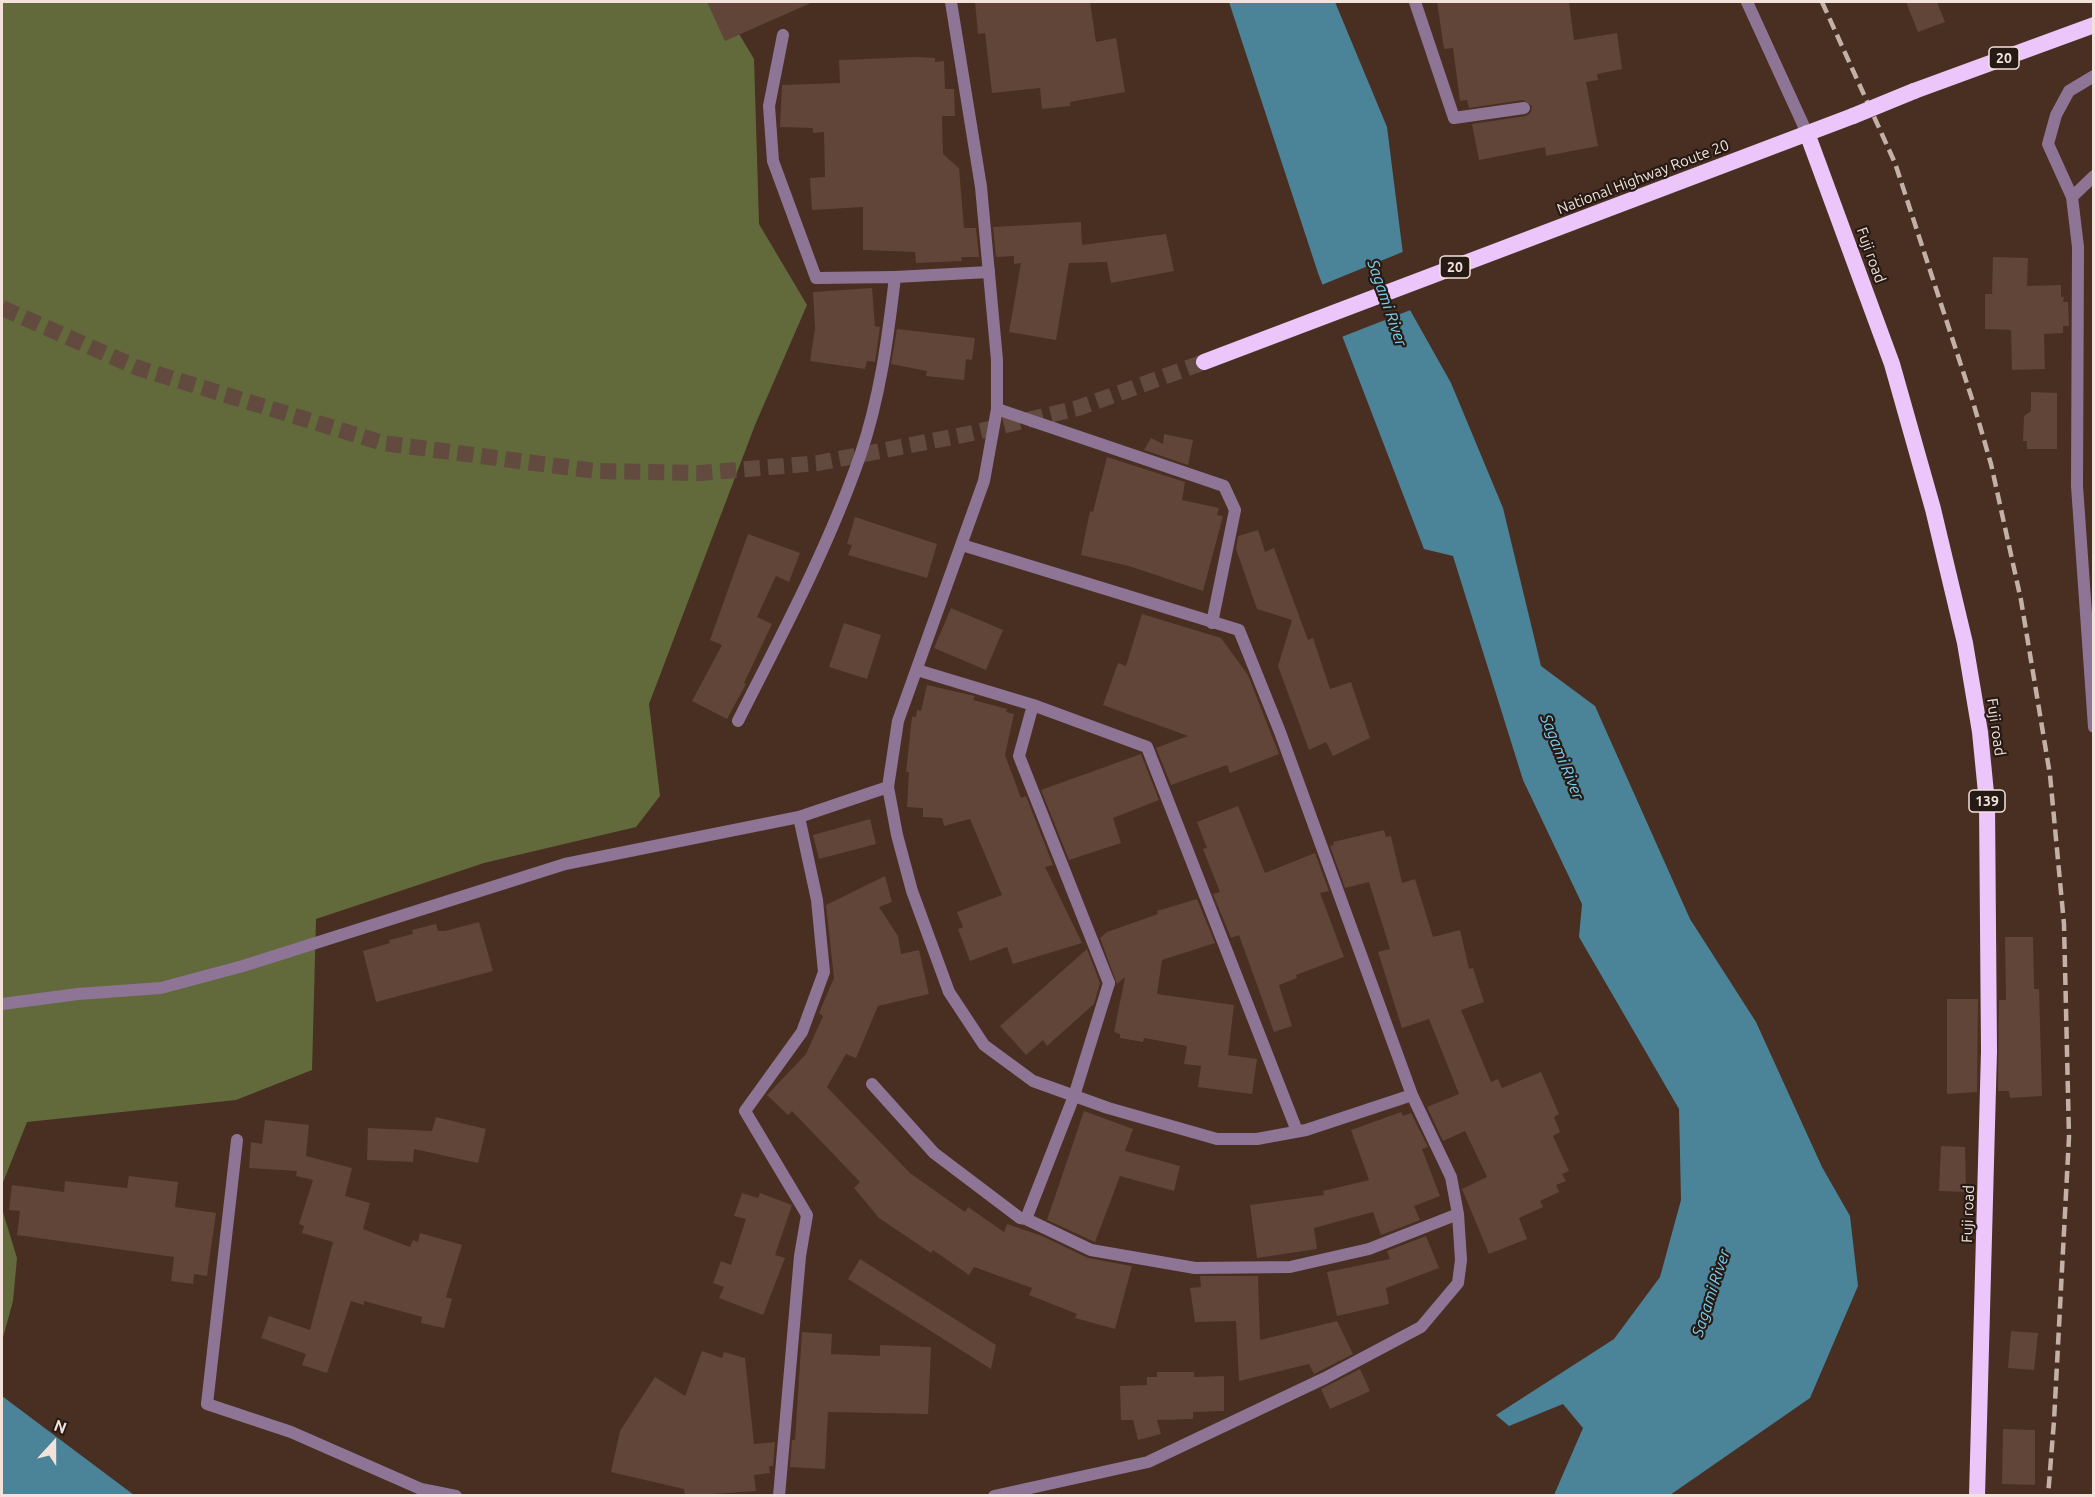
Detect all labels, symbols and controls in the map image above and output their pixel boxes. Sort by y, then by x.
road number: 20 [1989,47,2019,69]
street label: National Highway Route 20 [1554,136,1732,218]
street label: Fuji road [1853,225,1889,285]
road number: 20 [1440,256,1470,278]
water label: Sagami River [1363,257,1411,349]
street label: Fuji road [1983,697,2009,757]
water label: Sagami River [1536,711,1588,803]
road number: 139 [1969,790,2005,812]
street label: Fuji road [1958,1185,1978,1243]
water label: Sagami River [1688,1247,1734,1339]
north arrow [24,1413,84,1473]
text: N [52,1416,69,1437]

